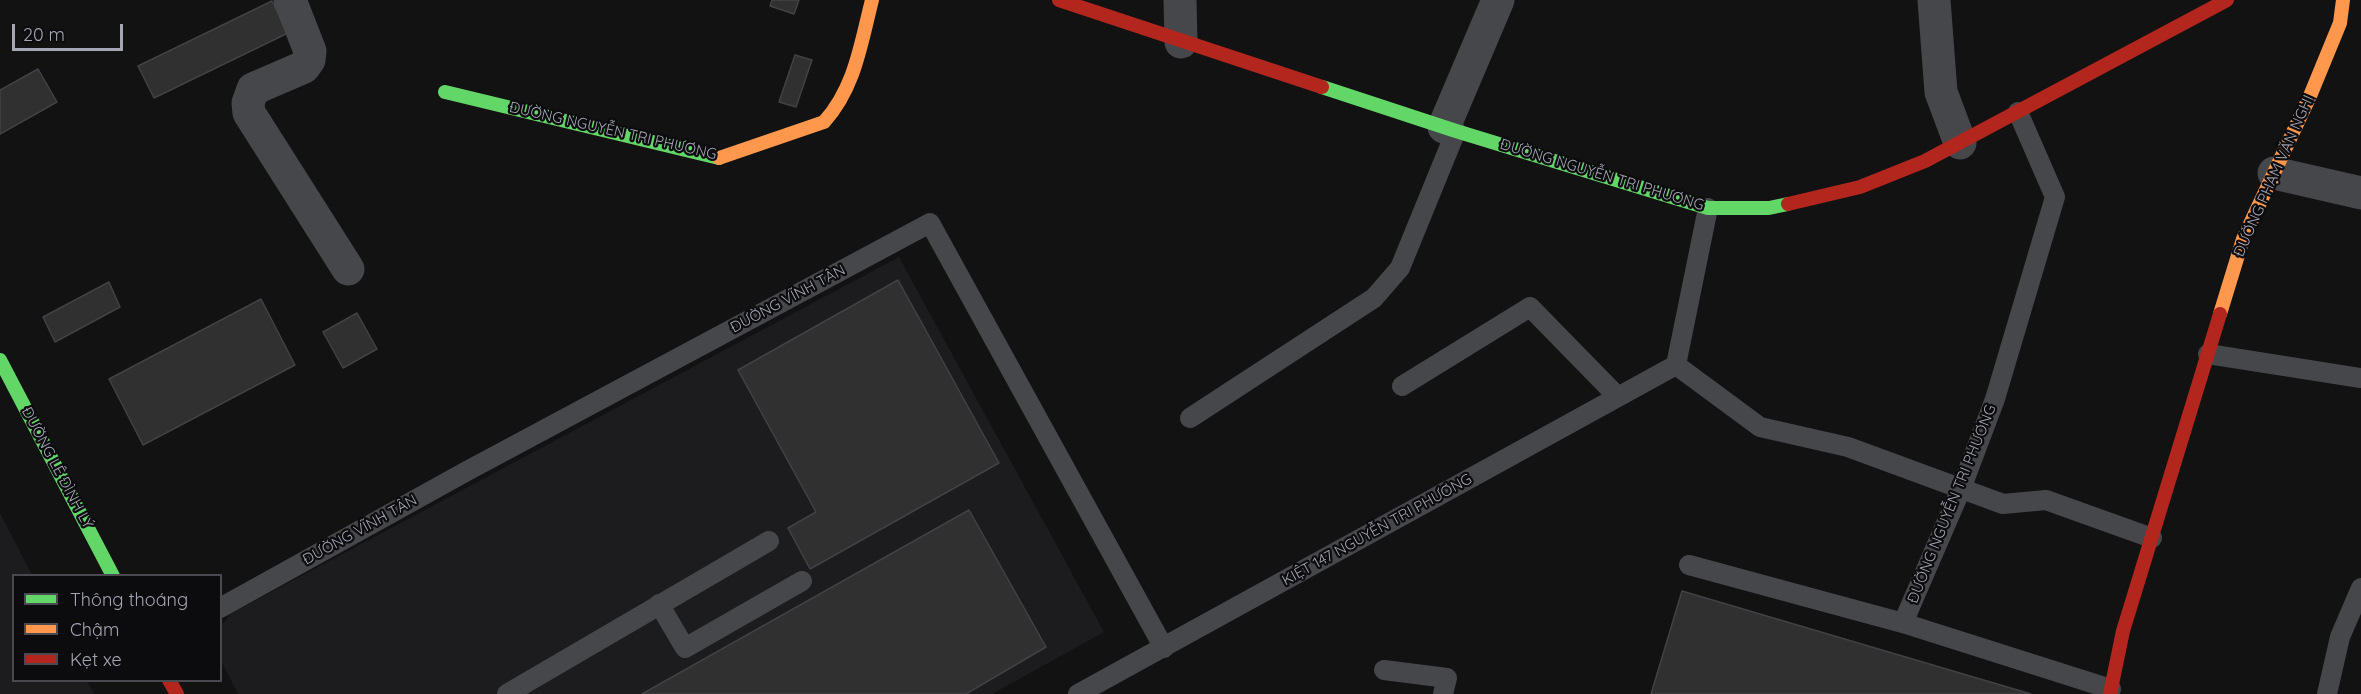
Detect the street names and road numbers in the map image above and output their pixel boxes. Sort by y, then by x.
street label: ĐƯỜNG PHẠM VĂN NGHỊ [2230,92,2318,260]
street label: ĐƯỜNG NGUYỄN TRI PHƯƠNG [507,98,719,164]
street label: ĐƯỜNG NGUYỄN TRI PHƯƠNG [1498,135,1706,215]
street label: ĐƯỜNG VĨNH TÂN [727,261,849,337]
street label: ĐƯỜNG NGUYỄN TRI PHƯƠNG [1904,402,2000,606]
street label: ĐƯỜNG LÊ ĐÌNH LÝ [17,404,97,532]
street label: KIỆT 147 NGUYỄN TRI PHƯƠNG [1279,470,1475,590]
street label: ĐƯỜNG VĨNH TÂN [300,491,420,569]

